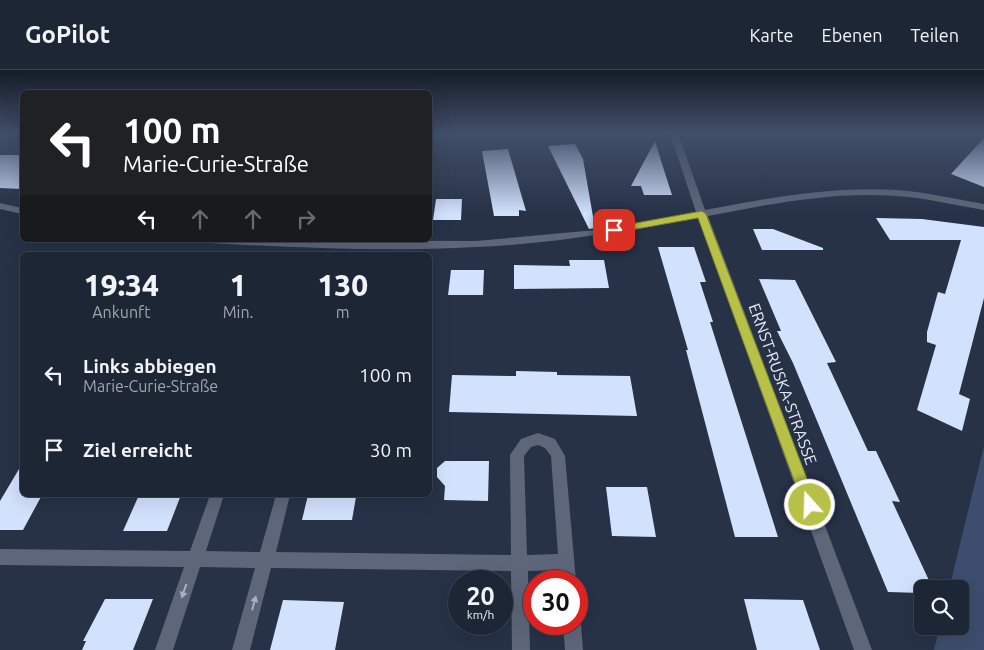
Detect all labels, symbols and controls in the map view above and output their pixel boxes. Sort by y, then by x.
text: GoPilot [25,21,110,48]
text: Karte [750,25,794,45]
text: Ebenen [822,25,883,45]
text: Teilen [911,25,959,45]
icon: left [40,110,105,175]
text: 100 m [123,110,221,150]
text: Marie-Curie-Straße [123,151,309,176]
icon: left [133,205,161,233]
icon: ahead [186,205,214,233]
icon: ahead [239,205,267,233]
icon: right [292,205,320,233]
pin [593,209,635,251]
icon: arrive [600,216,628,244]
text: 19:34 [84,268,159,302]
text: 1 [230,268,247,302]
text: 130 [317,268,368,302]
street label: ERNST-RUSKA-STRASSE [745,301,821,467]
text: Ankunft [92,303,150,321]
text: Min. [223,303,254,321]
text: m [336,303,350,321]
text: Links abbiegen [83,355,217,377]
icon: left [40,361,68,389]
text: 100 m [359,364,412,386]
text: Marie-Curie-Straße [83,377,218,395]
icon: arrive [40,436,68,464]
text: Ziel erreicht [83,439,192,461]
text: 30 m [370,439,412,461]
position arrow [783,478,835,530]
speed limit sign: 30 [523,570,588,635]
map controls [914,580,969,635]
button: search [914,580,969,635]
text: 20 [466,582,495,610]
one-way arrow [180,583,188,598]
one-way arrow [250,595,258,610]
text: km/h [467,608,494,621]

